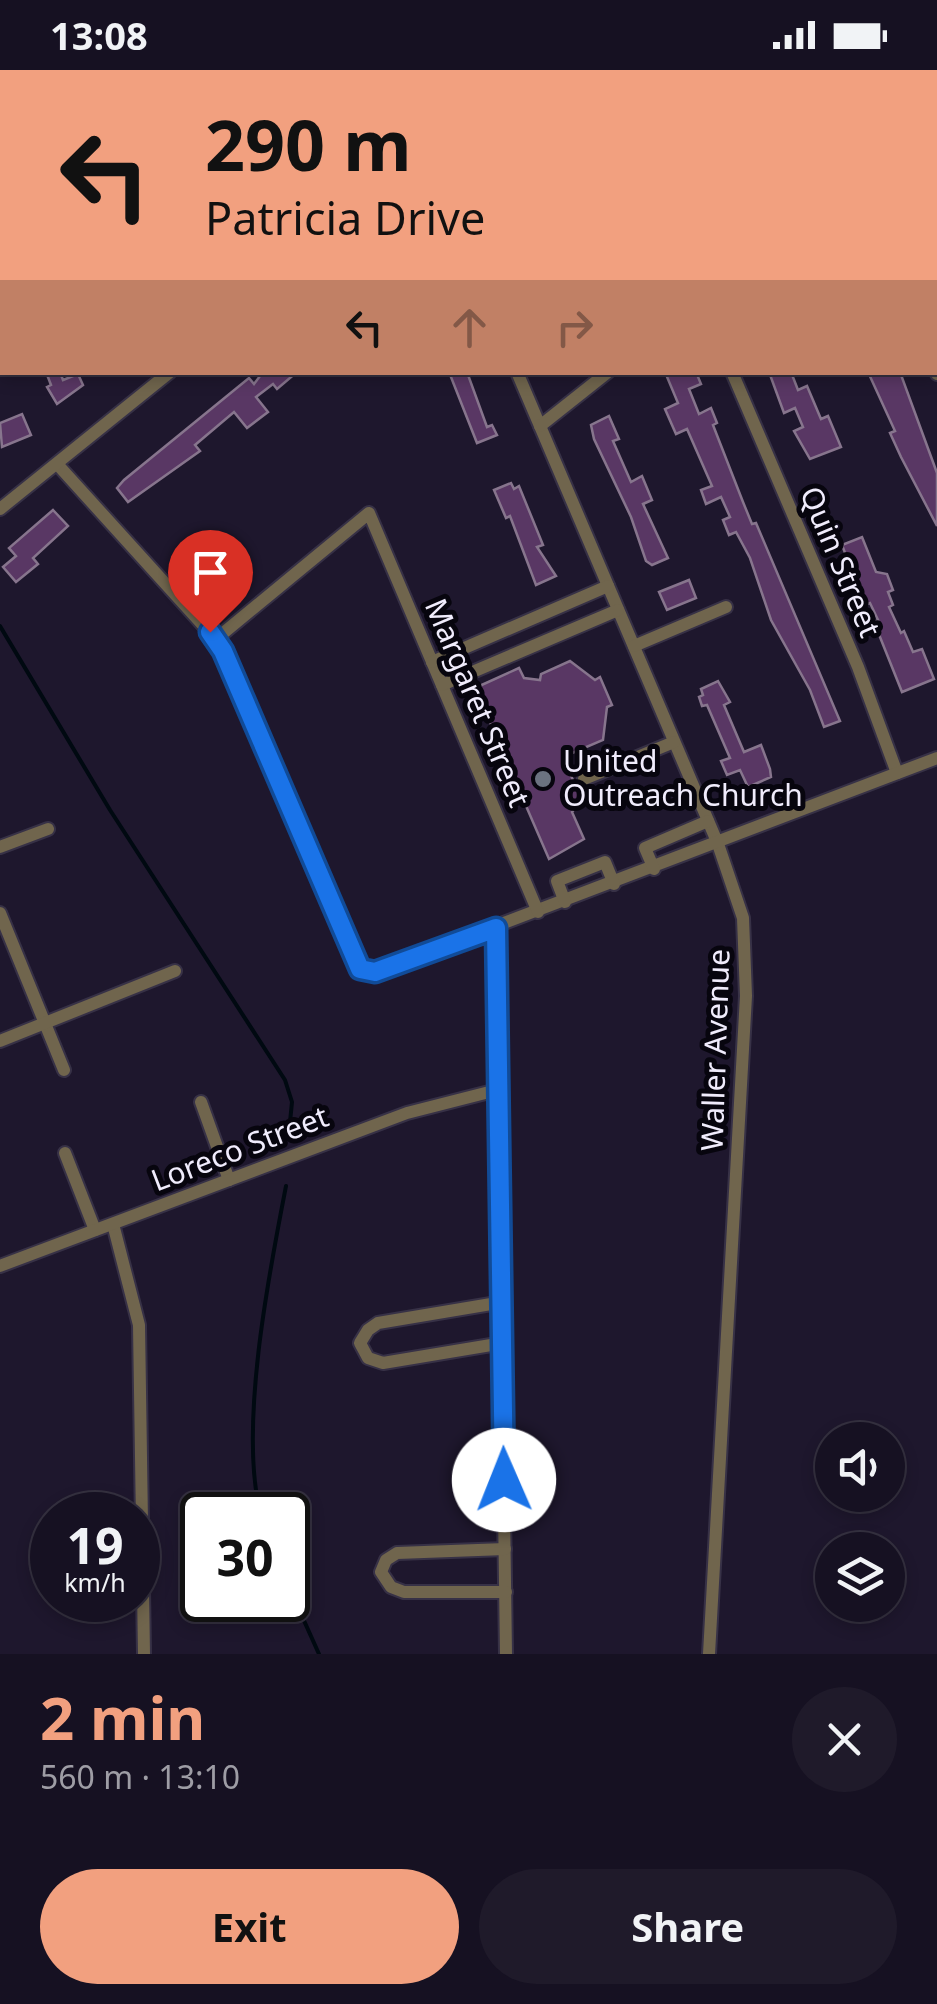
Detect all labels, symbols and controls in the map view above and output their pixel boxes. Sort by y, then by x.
text: 13:08 [50,9,148,61]
text: 290 m [205,96,412,192]
icon: left [40,110,170,240]
text: Patricia Drive [205,187,485,248]
icon: left [337,300,392,355]
icon: ahead [442,300,497,355]
icon: right [547,300,602,355]
street label: Quin Street [791,480,892,643]
pin [168,530,253,633]
icon: arrive [183,545,238,600]
street label: Margaret Street [416,592,541,813]
place label: United Outreach Church [563,740,803,815]
marker: United Outreach Church [532,768,554,790]
street label: Waller Avenue [690,948,739,1152]
street label: Loreco Street [145,1095,334,1200]
map controls [815,1422,905,1622]
button: sound [815,1422,905,1512]
position arrow [452,1428,556,1532]
speed limit sign: 30 [180,1492,310,1622]
text: 19 [66,1511,124,1579]
button: layers [815,1532,905,1622]
text: km/h [64,1565,126,1599]
text: 2 min [40,1676,205,1758]
button: close [792,1687,897,1792]
text: 560 m · 13:10 [40,1755,240,1798]
button: Exit [40,1869,459,1984]
button: Share [479,1869,897,1984]

